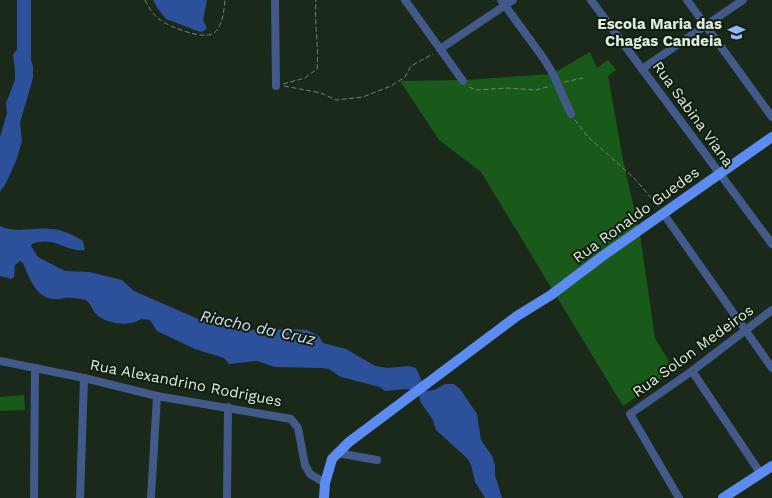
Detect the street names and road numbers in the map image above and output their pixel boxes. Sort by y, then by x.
street label: Rua Sabina Viana [649,58,738,171]
street label: Rua Ronaldo Guedes [569,163,703,267]
street label: Rua Solon Medeiros [629,301,757,401]
street label: Rua Alexandrino Rodrigues [89,356,284,410]

